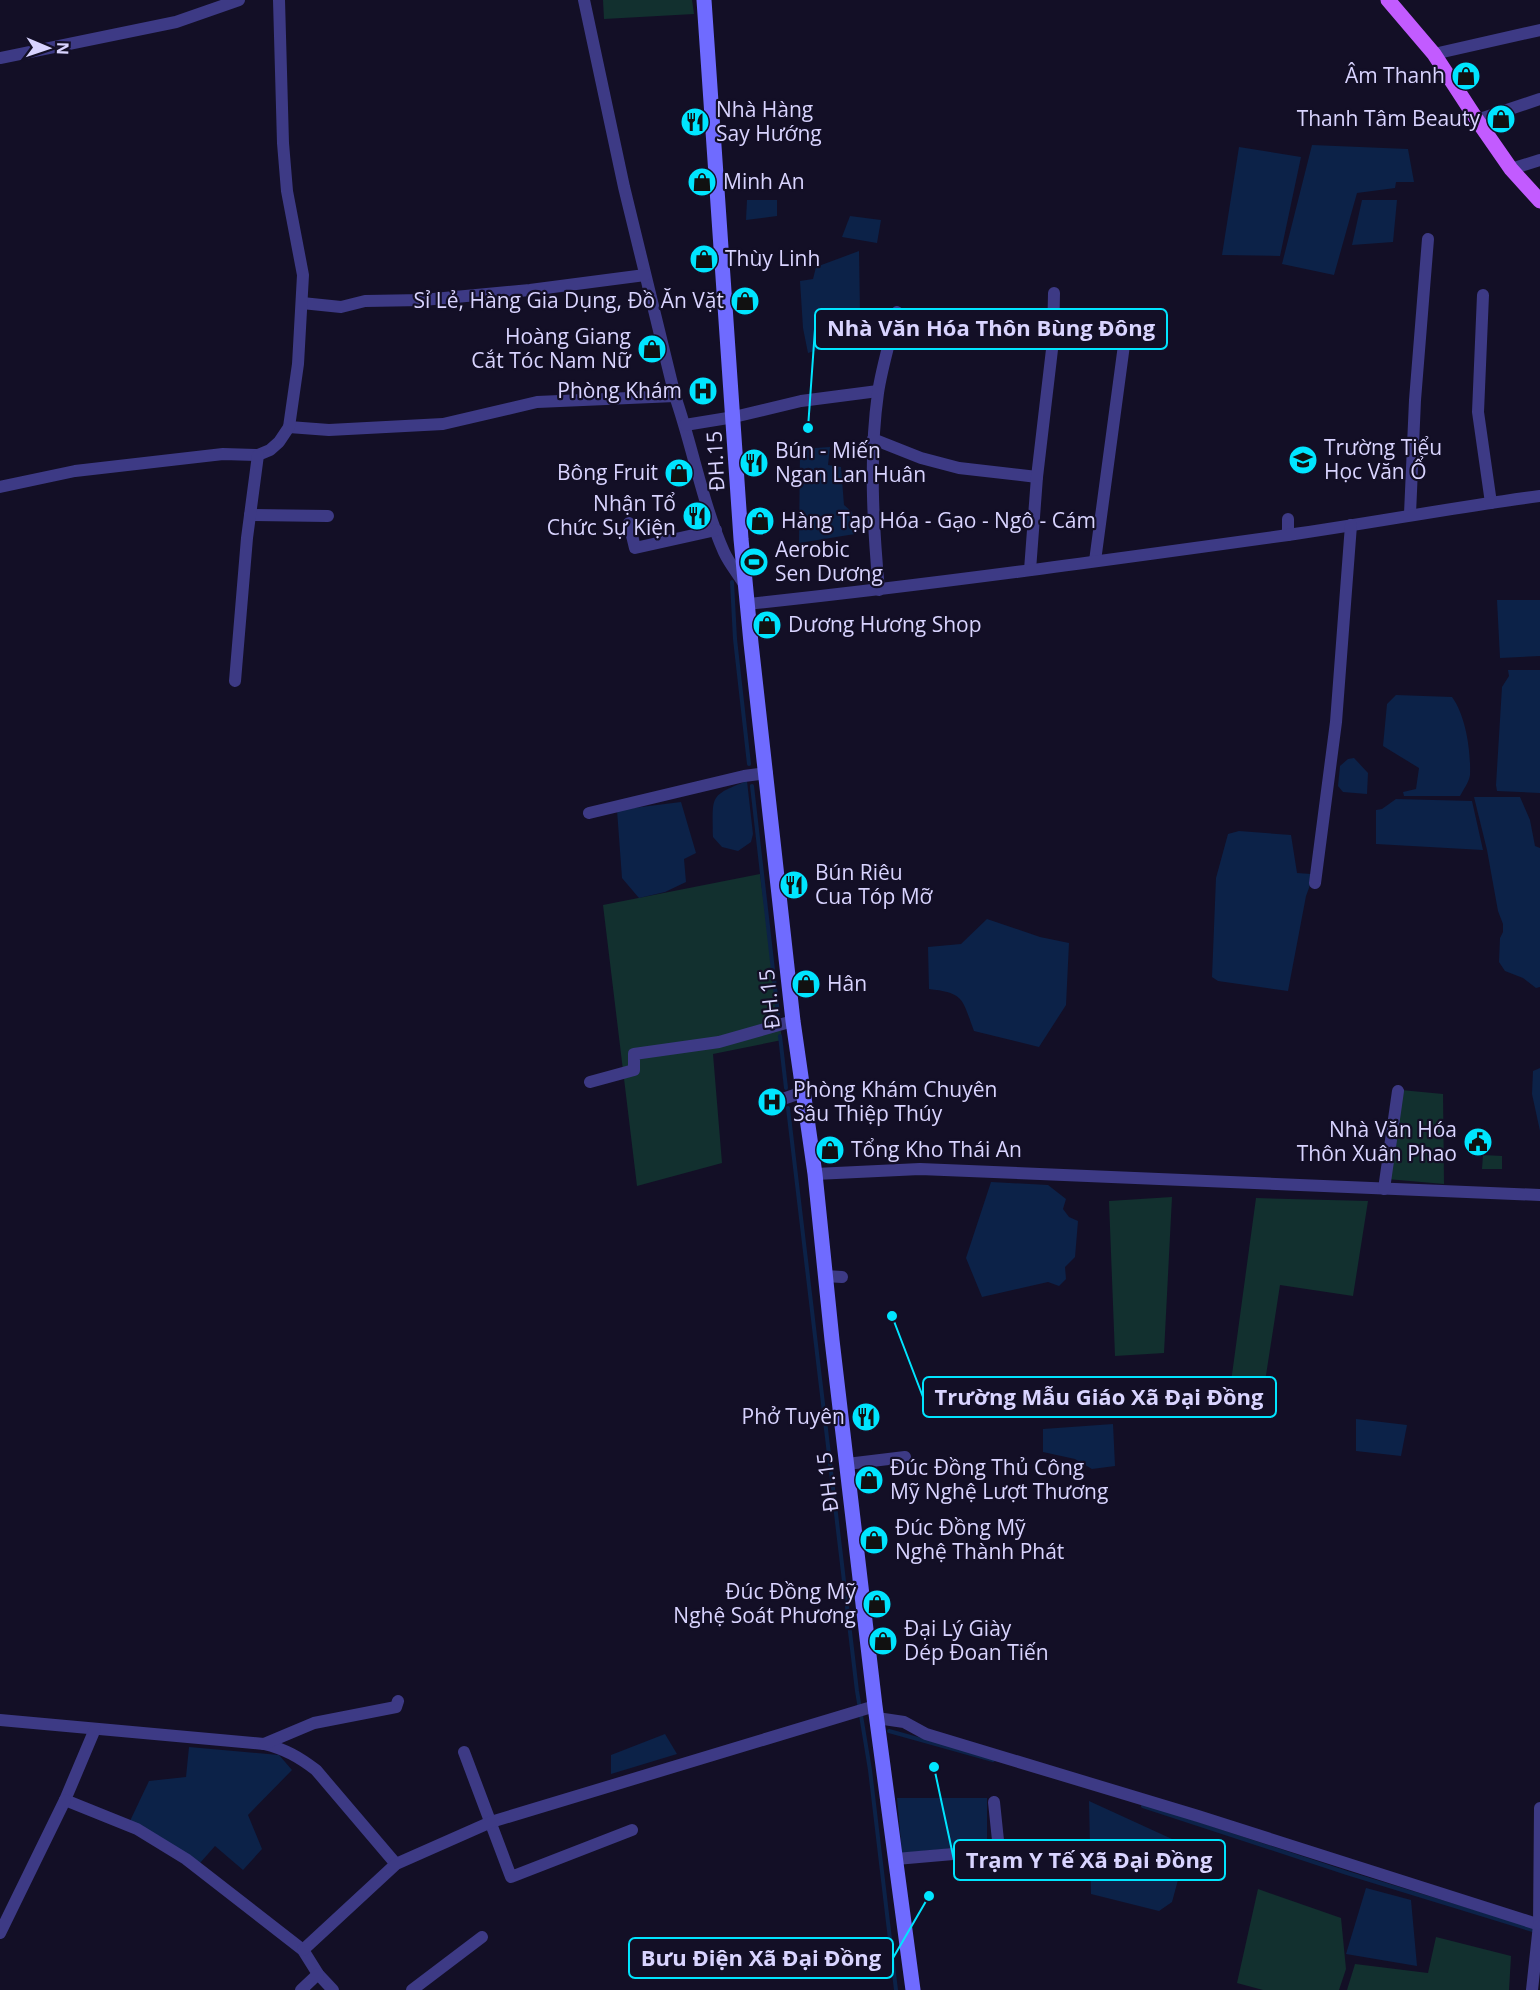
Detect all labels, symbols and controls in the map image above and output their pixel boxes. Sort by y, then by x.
north arrow [18,18,78,78]
text: N [52,42,74,55]
shop icon: Âm Thanh [1450,60,1482,92]
place label: Âm Thanh [1345,61,1445,89]
place label: Nhà Hàng Say Hướng [716,95,822,147]
shop icon: Thanh Tâm Beauty [1485,103,1517,135]
place label: Thanh Tâm Beauty [1297,104,1480,132]
restaurant icon: Nhà Hàng Say Hướng [679,106,711,138]
shop icon: Minh An [686,166,718,198]
place label: Minh An [723,167,805,195]
shop icon: Thùy Linh [688,243,720,275]
place label: Thùy Linh [725,244,820,272]
shop icon: Sỉ Lẻ, Hàng Gia Dụng, Đồ Ăn Vặt [729,285,761,317]
place label: Sỉ Lẻ, Hàng Gia Dụng, Đồ Ăn Vặt [414,286,724,314]
callout: Nhà Văn Hóa Thôn Bùng Đông [815,309,1167,349]
text: Nhà Văn Hóa Thôn Bùng Đông [827,312,1156,342]
place label: Hoàng Giang Cắt Tóc Nam Nữ [471,322,632,374]
shop icon: Hoàng Giang Cắt Tóc Nam Nữ [636,333,668,365]
hospital icon: Phòng Khám [687,375,719,407]
place label: Phòng Khám [557,376,682,404]
street label: ĐH.15 [699,430,731,492]
place label: Trường Tiểu Học Văn Ổ [1324,433,1442,485]
place label: Bún - Miến Ngan Lan Huân [775,436,926,488]
school or university icon: Trường Tiểu Học Văn Ổ [1287,444,1319,476]
restaurant icon: Bún - Miến Ngan Lan Huân [738,447,770,479]
shop icon: Bông Fruit [663,457,695,489]
place label: Bông Fruit [557,458,658,486]
place label: Nhận Tổ Chức Sự Kiện [547,489,676,541]
restaurant icon: Nhận Tổ Chức Sự Kiện [681,500,713,532]
shop icon: Hàng Tạp Hóa - Gạo - Ngô - Cám [744,505,776,537]
place label: Hàng Tạp Hóa - Gạo - Ngô - Cám [781,506,1096,534]
place label: Aerobic Sen Dương [775,535,883,587]
sports icon: Aerobic Sen Dương [738,546,770,578]
shop icon: Dương Hương Shop [751,609,783,641]
place label: Dương Hương Shop [788,610,982,638]
place label: Bún Riêu Cua Tóp Mỡ [815,858,934,910]
restaurant icon: Bún Riêu Cua Tóp Mỡ [778,869,810,901]
street label: ĐH.15 [752,968,786,1031]
shop icon: Hân [790,968,822,1000]
place label: Hân [827,969,867,997]
place label: Phòng Khám Chuyên Sâu Thiệp Thúy [793,1075,997,1127]
hospital icon: Phòng Khám Chuyên Sâu Thiệp Thúy [756,1086,788,1118]
place label: Nhà Văn Hóa Thôn Xuân Phao [1297,1115,1457,1167]
public building icon: Nhà Văn Hóa Thôn Xuân Phao [1462,1126,1494,1158]
shop icon: Tổng Kho Thái An [814,1134,846,1166]
place label: Tổng Kho Thái An [851,1135,1022,1163]
callout: Trường Mẫu Giáo Xã Đại Đồng [923,1377,1276,1417]
text: Trường Mẫu Giáo Xã Đại Đồng [935,1381,1264,1411]
restaurant icon: Phở Tuyên [850,1401,882,1433]
place label: Phở Tuyên [742,1402,845,1430]
street label: ĐH.15 [809,1451,845,1514]
place label: Đúc Đồng Thủ Công Mỹ Nghệ Lượt Thương [890,1453,1108,1505]
shop icon: Đúc Đồng Thủ Công Mỹ Nghệ Lượt Thương [853,1464,885,1496]
place label: Đúc Đồng Mỹ Nghệ Thành Phát [895,1513,1064,1565]
shop icon: Đúc Đồng Mỹ Nghệ Thành Phát [858,1524,890,1556]
place label: Đúc Đồng Mỹ Nghệ Soát Phương [673,1577,856,1629]
shop icon: Đúc Đồng Mỹ Nghệ Soát Phương [861,1588,893,1620]
place label: Đại Lý Giày Dép Đoan Tiến [904,1614,1049,1666]
shop icon: Đại Lý Giày Dép Đoan Tiến [867,1625,899,1657]
callout: Trạm Y Tế Xã Đại Đồng [954,1840,1225,1880]
text: Trạm Y Tế Xã Đại Đồng [966,1844,1213,1874]
callout: Bưu Điện Xã Đại Đồng [629,1938,893,1978]
text: Bưu Điện Xã Đại Đồng [641,1942,882,1972]

